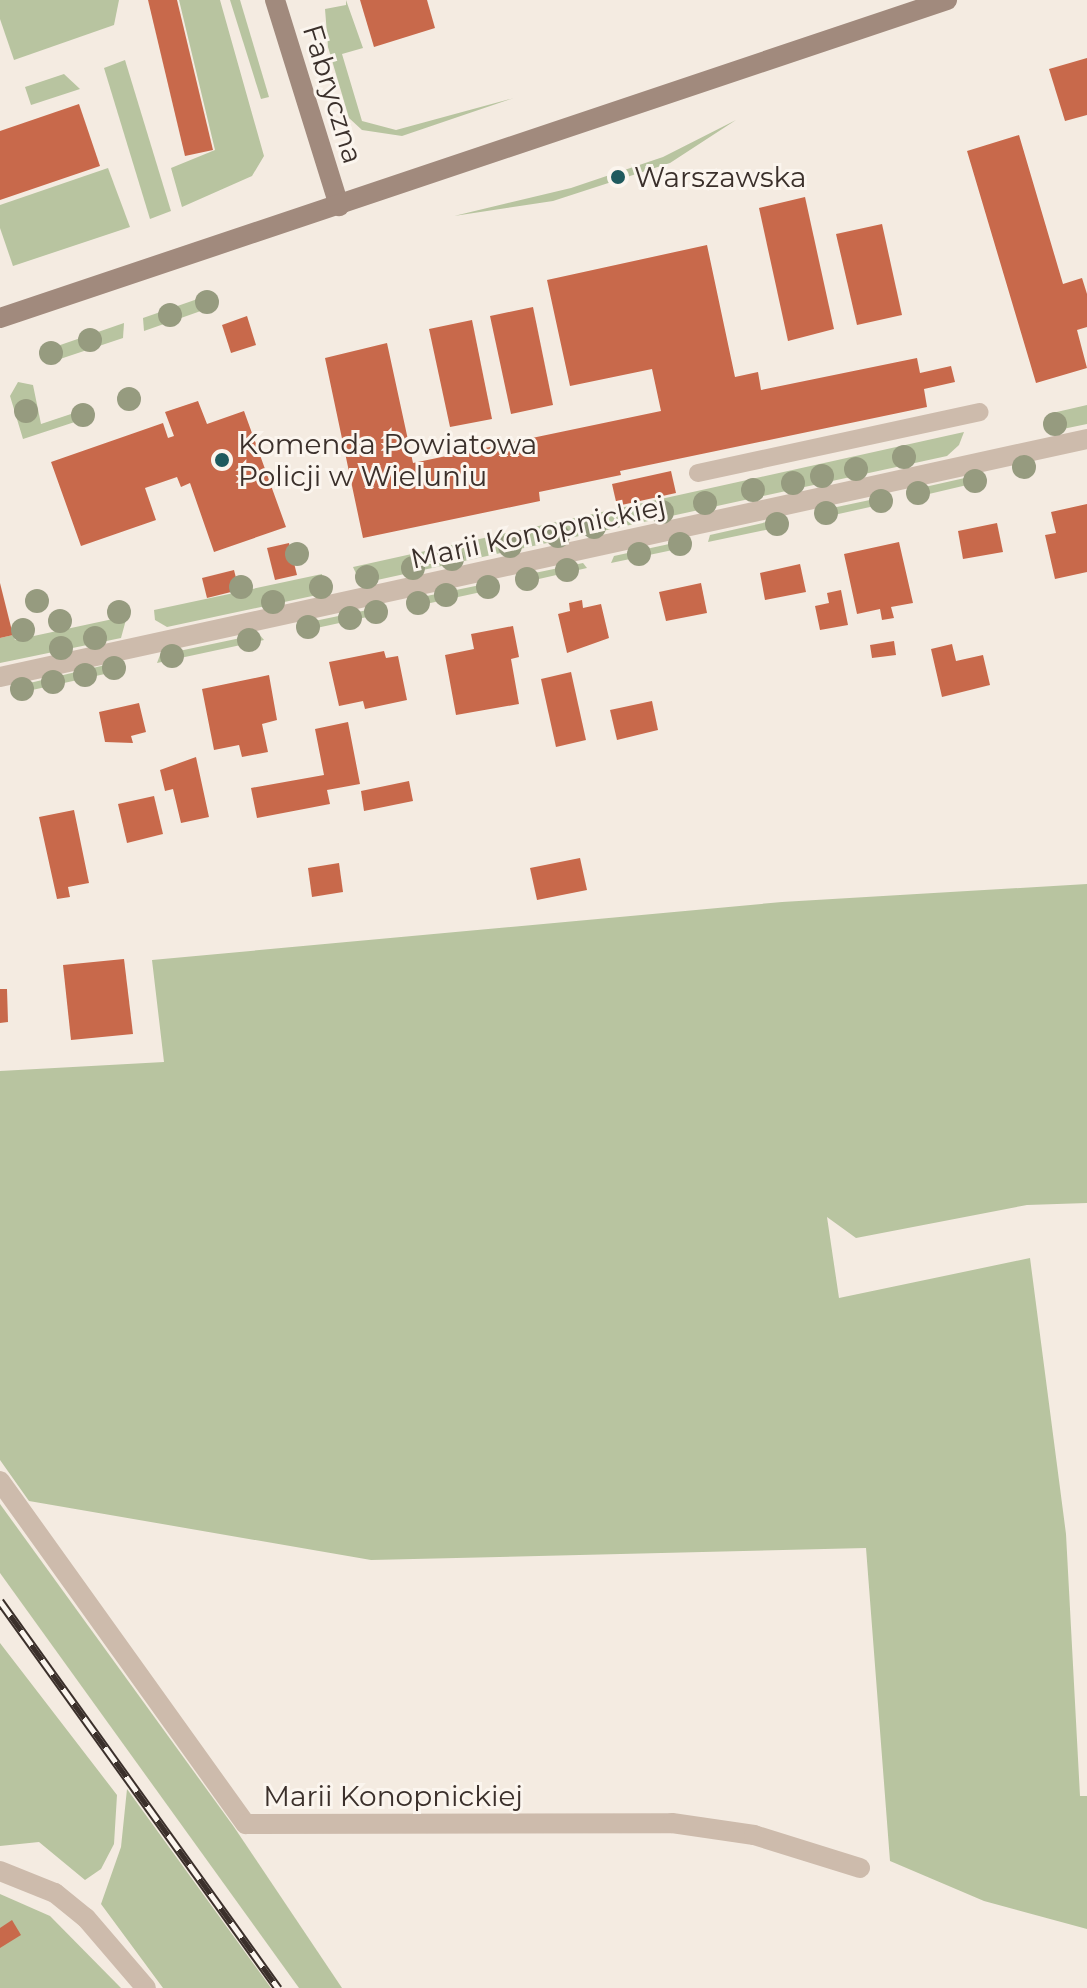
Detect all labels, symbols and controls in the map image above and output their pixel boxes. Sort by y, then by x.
street label: Fabryczna [296,20,370,168]
place label: Warszawska [634,160,807,194]
marker: Warszawska [609,168,627,186]
place label: Komenda Powiatowa Policji w Wieluniu [238,427,537,493]
marker: Komenda Powiatowa Policji w Wieluniu [213,451,231,469]
street label: Marii Konopnickiej [408,489,668,575]
street label: Marii Konopnickiej [263,1779,523,1813]

